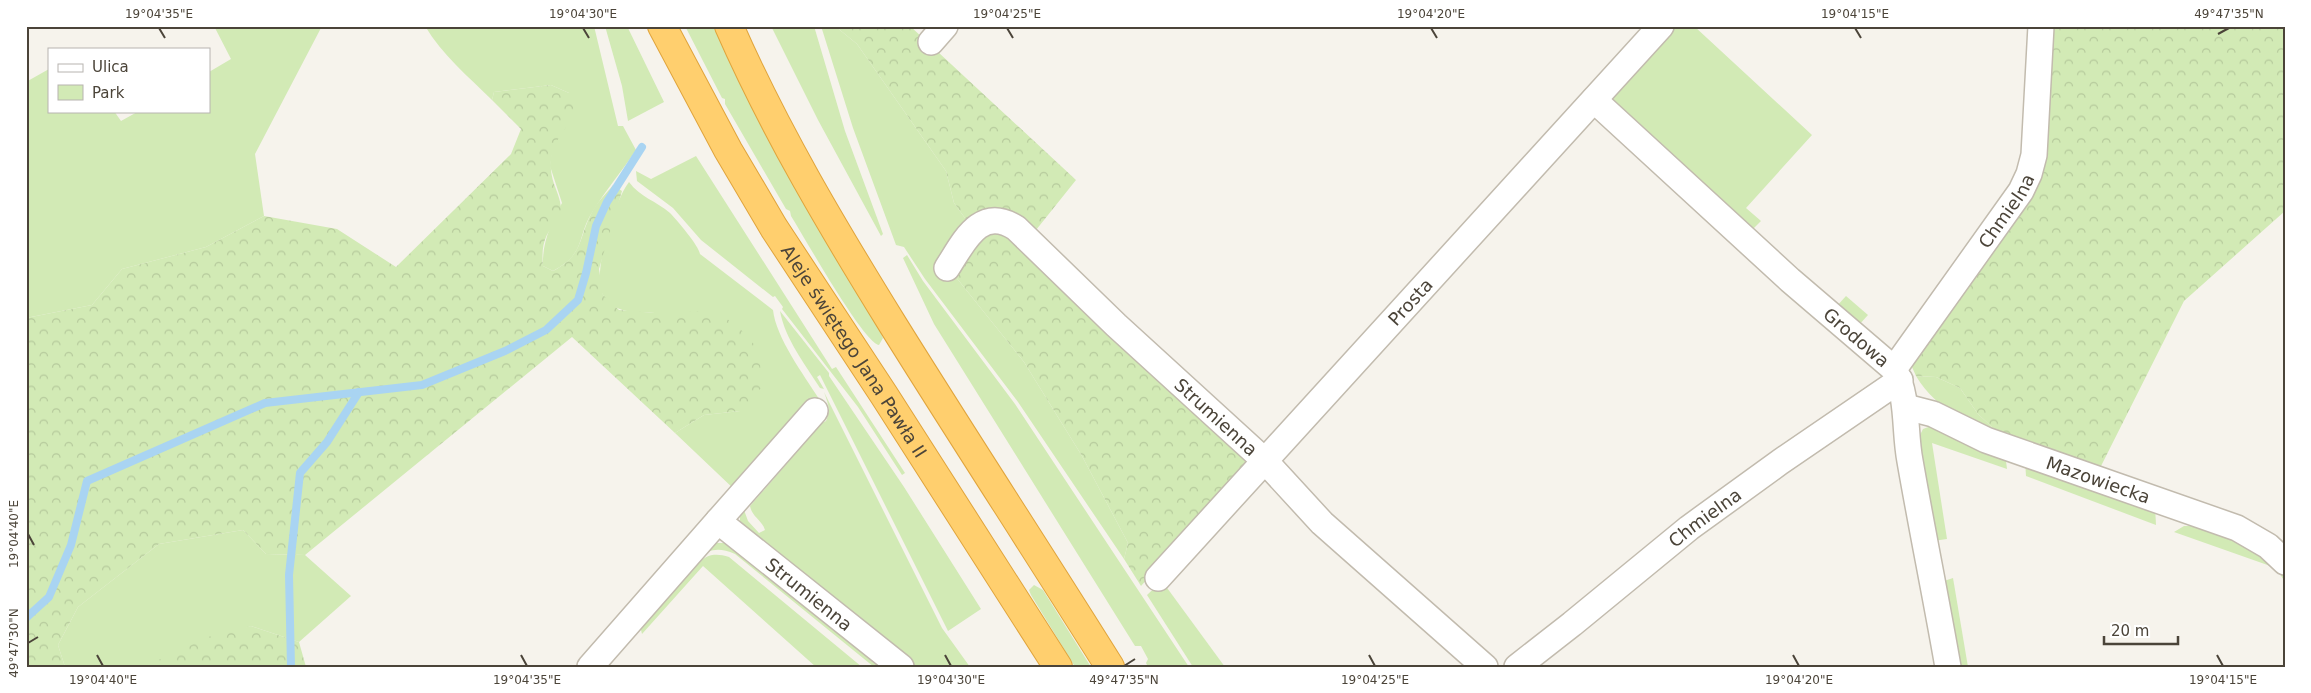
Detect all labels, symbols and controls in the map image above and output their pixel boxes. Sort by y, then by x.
text: 19°04'35"E [125,7,193,21]
text: 19°04'30"E [549,7,617,21]
text: 19°04'25"E [973,7,1041,21]
text: 19°04'20"E [1397,7,1465,21]
text: 19°04'15"E [1821,7,1889,21]
text: 49°47'35"N [2194,7,2264,21]
legend [48,48,210,112]
text: Ulica [92,58,129,76]
text: Park [92,84,125,102]
street label: Chmielna [1973,170,2038,252]
street label: Aleje świętego Jana Pawła II [777,241,932,461]
street label: Prosta [1383,274,1437,329]
street label: Grodowa [1819,303,1894,371]
street label: Strumienna [1171,374,1262,460]
street label: Mazowiecka [2044,451,2153,507]
street label: Chmielna [1664,483,1745,551]
text: 19°04'40"E [7,500,21,568]
street label: Strumienna [762,553,857,635]
text: 49°47'30"N [7,608,21,678]
scale bar [2104,613,2177,645]
text: 20 m [2111,622,2149,640]
text: 19°04'40"E [69,673,137,687]
text: 19°04'35"E [493,673,561,687]
text: 19°04'30"E [917,673,985,687]
text: 49°47'35"N [1089,673,1159,687]
text: 19°04'25"E [1341,673,1409,687]
text: 19°04'20"E [1765,673,1833,687]
text: 19°04'15"E [2189,673,2257,687]

